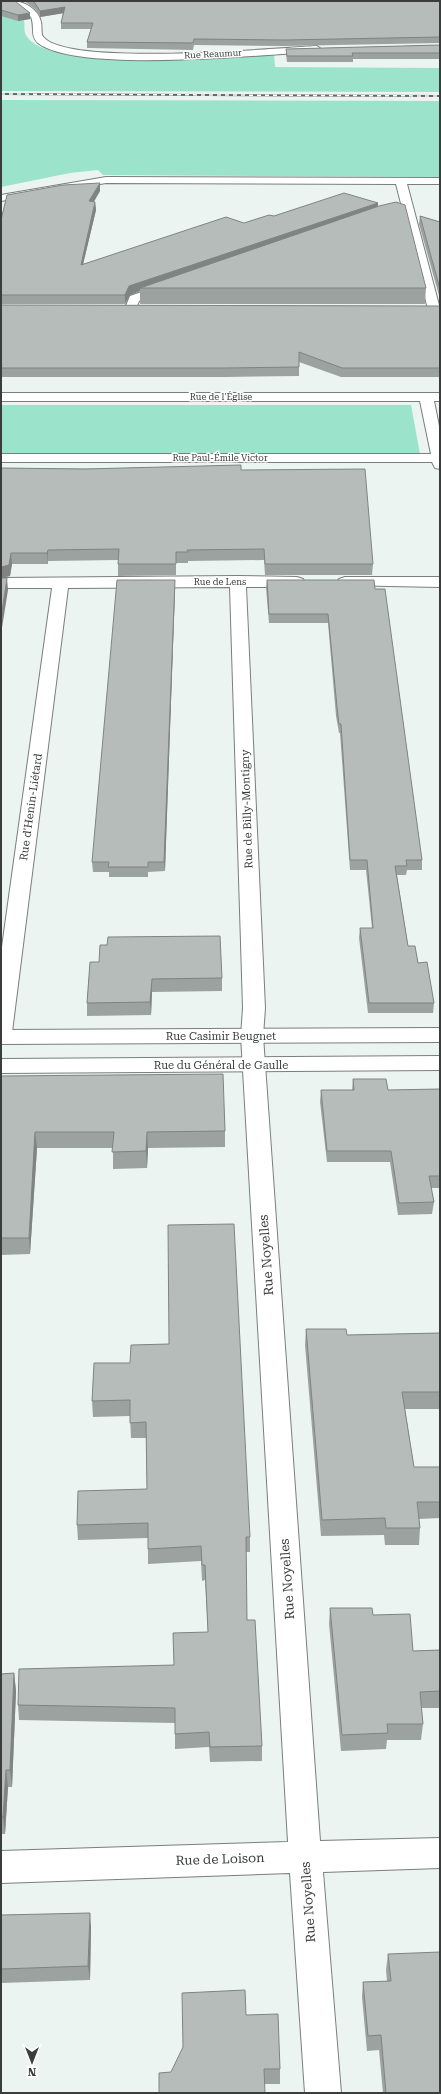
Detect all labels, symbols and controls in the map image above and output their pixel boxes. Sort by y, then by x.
street label: Rue Reaumur [184,47,242,61]
street label: Rue de l'Église [190,391,252,402]
street label: Rue Paul-Émile Victor [172,452,268,463]
street label: Rue de Lens [194,577,246,587]
street label: Rue de Billy-Montigny [238,749,256,869]
street label: Rue d'Henin-Liétard [17,753,45,861]
street label: Rue Casimir Beugnet [166,1030,276,1043]
street label: Rue du Général de Gaulle [154,1059,288,1072]
street label: Rue Noyelles [256,1214,276,1296]
street label: Rue Noyelles [277,1538,297,1620]
street label: Rue de Loison [175,1850,265,1868]
street label: Rue Noyelles [298,1861,318,1943]
north arrow [12,2042,52,2082]
text: N [27,2065,36,2078]

